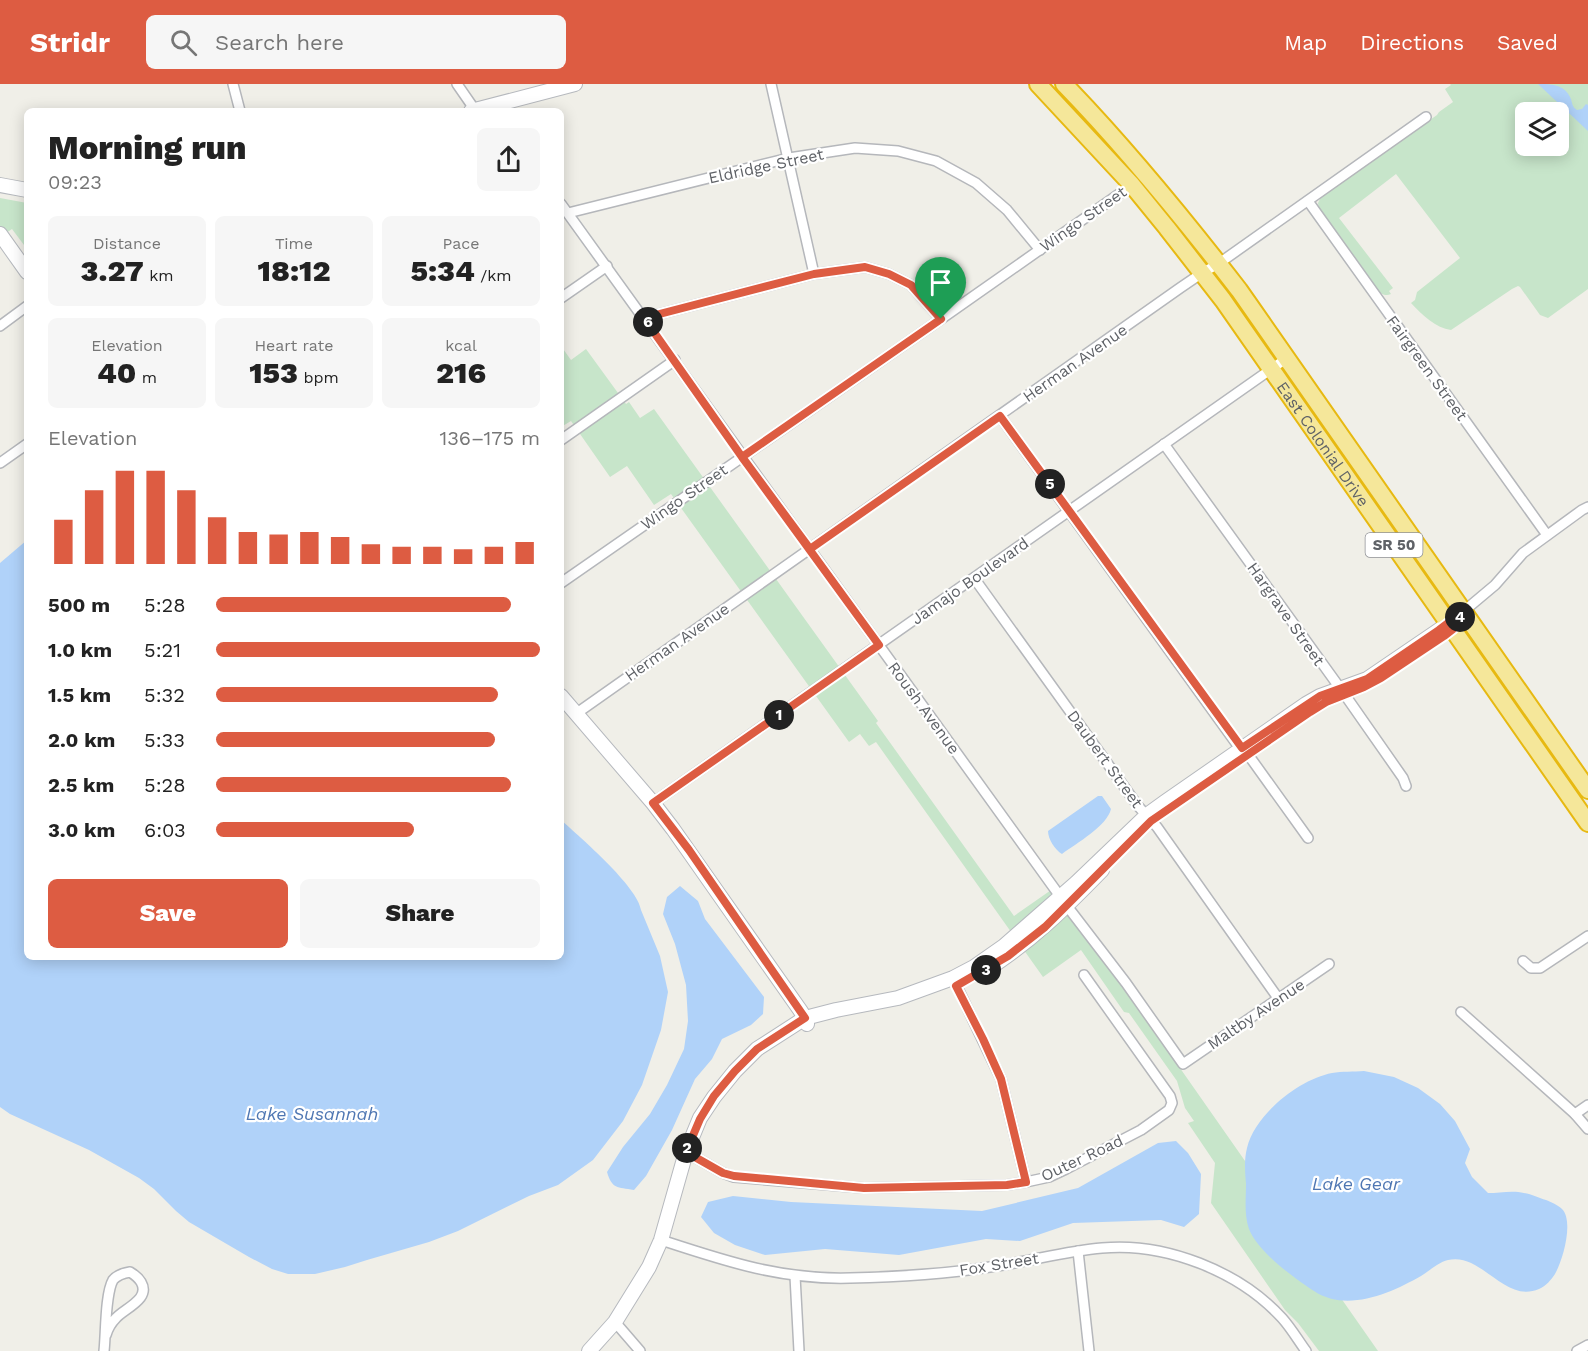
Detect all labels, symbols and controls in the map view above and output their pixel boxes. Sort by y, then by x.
search box [146,15,566,69]
text: Stridr [30,26,110,59]
icon: search [167,26,200,59]
text: Search here [215,30,344,55]
text: Map [1284,30,1327,55]
text: Directions [1360,30,1464,55]
text: Saved [1497,30,1558,55]
map controls [1515,102,1569,156]
button: layers [1515,102,1569,156]
text: Morning run [48,128,247,167]
button: share [477,128,540,191]
street label: Eldridge Street [707,144,826,187]
text: 09:23 [48,170,102,194]
street label: Wingo Street [1036,182,1130,256]
text: Distance [93,234,161,253]
text: Time [275,234,313,253]
text: Pace [442,234,480,253]
text: 3.27 [81,253,144,288]
text: 18:12 [258,253,330,288]
text: 5:34 [410,253,475,288]
pin [915,257,966,319]
text: km [144,266,173,285]
text: /km [475,266,512,285]
icon: arrive [924,266,957,299]
pin: 6 [633,307,663,337]
text: 6 [643,312,653,331]
street label: Fairgreen Street [1383,312,1472,424]
street label: Herman Avenue [1019,320,1131,406]
text: Elevation [91,336,163,355]
text: Heart rate [254,336,334,355]
text: kcal [445,336,477,355]
text: 40 [97,355,136,390]
text: 153 [249,355,298,390]
text: 216 [436,355,486,390]
text: m [136,368,157,387]
text: bpm [298,368,339,387]
street label: East Colonial Drive [1273,378,1373,510]
text: Elevation [48,426,137,450]
text: 136–175 m [439,426,540,450]
street label: Wingo Street [637,460,731,534]
pin: 5 [1035,469,1065,499]
text: 5 [1045,474,1055,493]
street label: Jamajo Boulevard [908,533,1032,629]
road number: SR 50 [1366,533,1422,557]
street label: Hargrave Street [1243,559,1329,669]
text: 500 m [48,593,110,617]
text: 5:28 [144,593,186,617]
street label: Herman Avenue [621,599,733,685]
pin: 4 [1445,602,1475,632]
text: 4 [1455,607,1465,626]
text: 1.0 km [48,638,112,662]
text: 5:21 [144,638,181,662]
street label: Roush Avenue [884,658,964,758]
text: 1.5 km [48,683,111,707]
text: 5:32 [144,683,185,707]
pin: 1 [764,700,794,730]
text: 1 [776,705,782,724]
street label: Daubert Street [1063,706,1147,812]
text: 2.0 km [48,728,115,752]
text: 5:33 [144,728,185,752]
text: 2.5 km [48,773,114,797]
text: 5:28 [144,773,186,797]
text: 3.0 km [48,818,115,842]
text: 6:03 [144,818,186,842]
button: Save [48,879,288,948]
button: Share [300,879,540,948]
pin: 3 [971,955,1001,985]
text: 3 [981,960,991,979]
street label: Maltby Avenue [1204,975,1308,1053]
water label: Lake Susannah [246,1103,378,1124]
street label: Outer Road [1038,1131,1126,1185]
pin: 2 [672,1133,702,1163]
text: 2 [682,1138,692,1157]
water label: Lake Gear [1312,1173,1401,1194]
street label: Fox Street [958,1248,1040,1280]

